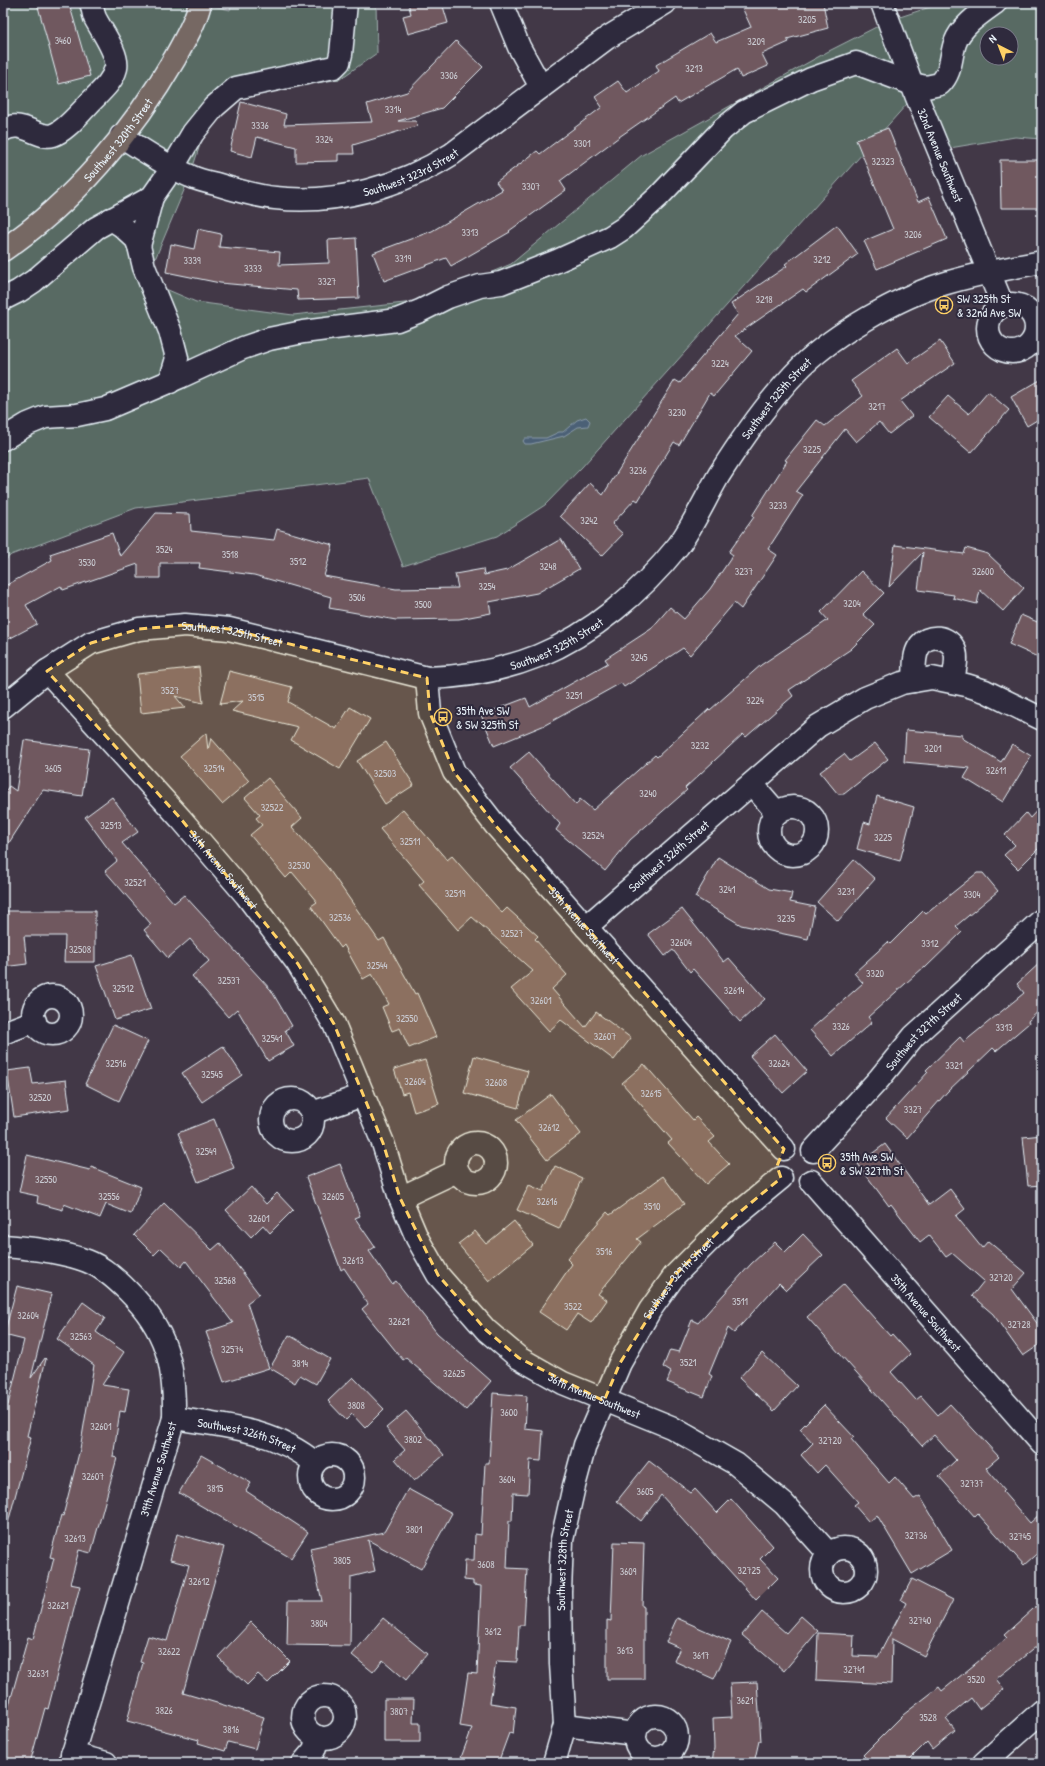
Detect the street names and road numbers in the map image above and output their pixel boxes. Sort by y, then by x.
street label: Southwest 320th Street [79,94,157,185]
street label: 32nd Avenue Southwest [914,105,968,206]
street label: Southwest 323rd Street [361,143,462,200]
street label: Southwest 325th Street [737,353,815,442]
street label: Southwest 325th Street [508,613,607,674]
street label: Southwest 325th Street [181,616,285,651]
street label: Southwest 326th Street [624,815,713,895]
street label: 36th Avenue Southwest [186,826,263,913]
street label: 35th Avenue Southwest [545,882,624,968]
street label: Southwest 327th Street [881,988,966,1074]
street label: Southwest 327th Street [638,1232,718,1322]
street label: 35th Avenue Southwest [887,1270,966,1356]
street label: 36th Avenue Southwest [545,1368,644,1423]
street label: Southwest 326th Street [197,1413,300,1457]
street label: 39th Avenue Southwest [136,1419,181,1518]
street label: Southwest 328th Street [551,1507,577,1611]

